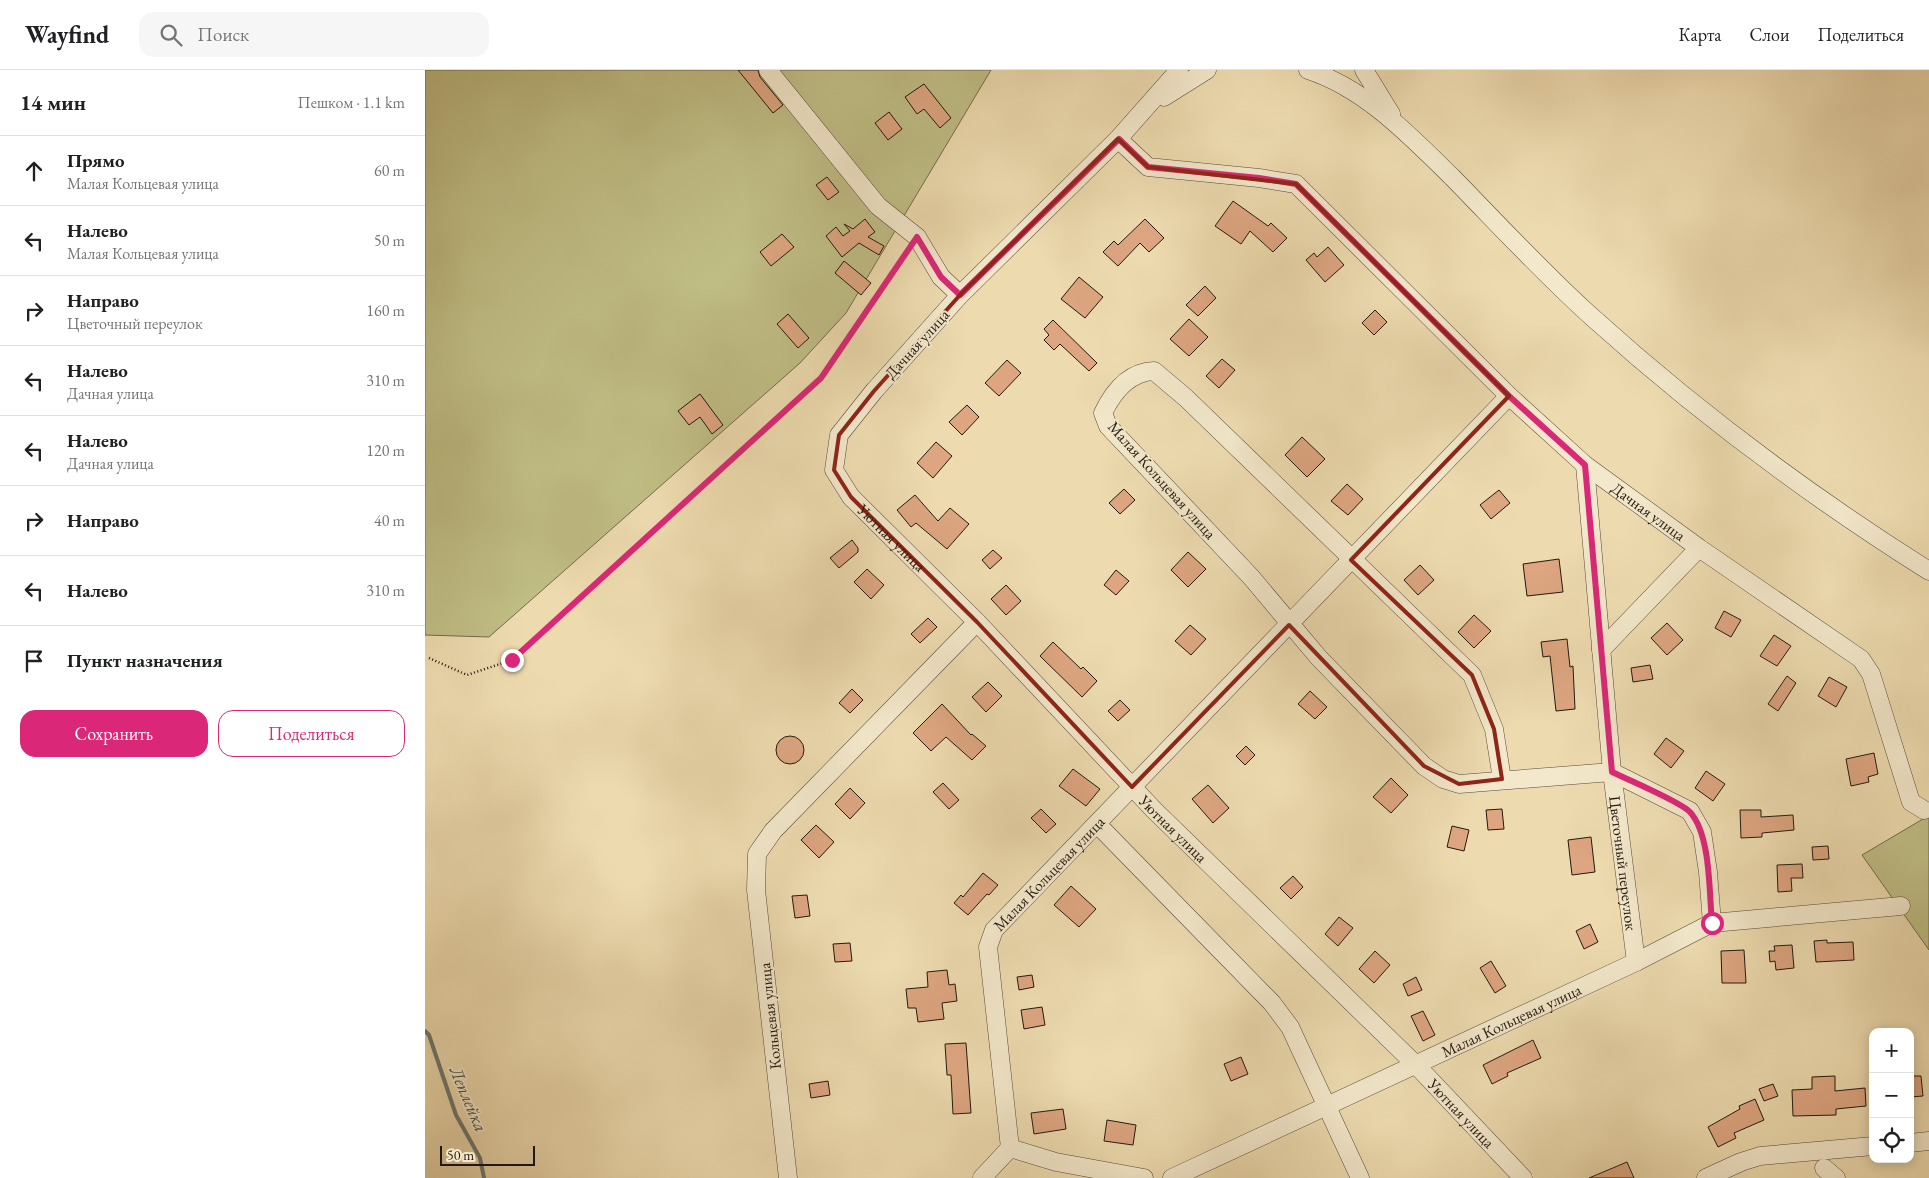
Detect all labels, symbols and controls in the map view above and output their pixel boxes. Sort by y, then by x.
search box [139,12,489,57]
text: Wayfind [25,19,109,50]
icon: search [157,21,185,49]
text: Поиск [197,22,249,47]
text: Карта [1679,23,1722,46]
text: Слои [1750,23,1789,46]
text: Поделиться [1817,23,1904,46]
text: 14 мин [20,89,86,116]
text: Пешком · 1.1 km [298,92,405,113]
text: Прямо [67,148,125,173]
icon: ahead [20,157,48,185]
text: 60 m [374,160,405,181]
text: Малая Кольцевая улица [67,173,219,194]
text: Налево [67,218,128,243]
icon: left [20,227,48,255]
text: 50 m [374,230,405,251]
text: Малая Кольцевая улица [67,243,219,264]
text: Направо [67,288,139,313]
icon: right [20,297,48,325]
text: 160 m [366,300,405,321]
street label: Дачная улица [880,304,954,383]
text: Цветочный переулок [67,313,203,334]
text: Налево [67,358,128,383]
icon: left [20,367,48,395]
text: 310 m [366,370,405,391]
text: Дачная улица [67,383,154,404]
street label: Малая Кольцевая улица [1103,417,1221,544]
text: Налево [67,428,128,453]
icon: left [20,437,48,465]
text: 120 m [366,440,405,461]
text: Дачная улица [67,453,154,474]
street label: Дачная улица [1607,477,1691,546]
street label: Уютная улица [852,498,931,576]
icon: right [20,507,48,535]
text: Направо [67,508,139,533]
text: 40 m [374,510,405,531]
icon: left [20,577,48,605]
text: Налево [67,578,128,603]
text: 310 m [366,580,405,601]
icon: arrive [20,647,48,675]
text: Пункт назначения [67,648,223,673]
route end [501,649,524,672]
button: Сохранить [20,710,208,757]
button: Поделиться [218,710,405,757]
street label: Уютная улица [1134,789,1213,867]
street label: Цветочный переулок [1605,794,1642,932]
street label: Малая Кольцевая улица [988,811,1109,935]
route start [1701,912,1724,935]
street label: Кольцевая улица [754,961,786,1070]
street label: Малая Кольцевая улица [1438,978,1585,1062]
map controls [1869,1028,1914,1163]
button: + [1869,1028,1914,1073]
water label: Леплейка [445,1062,493,1135]
street label: Уютная улица [1423,1073,1500,1153]
button: − [1869,1073,1914,1118]
button: locate [1869,1118,1914,1163]
scale bar [440,1143,535,1166]
text: 50 m [447,1146,474,1164]

